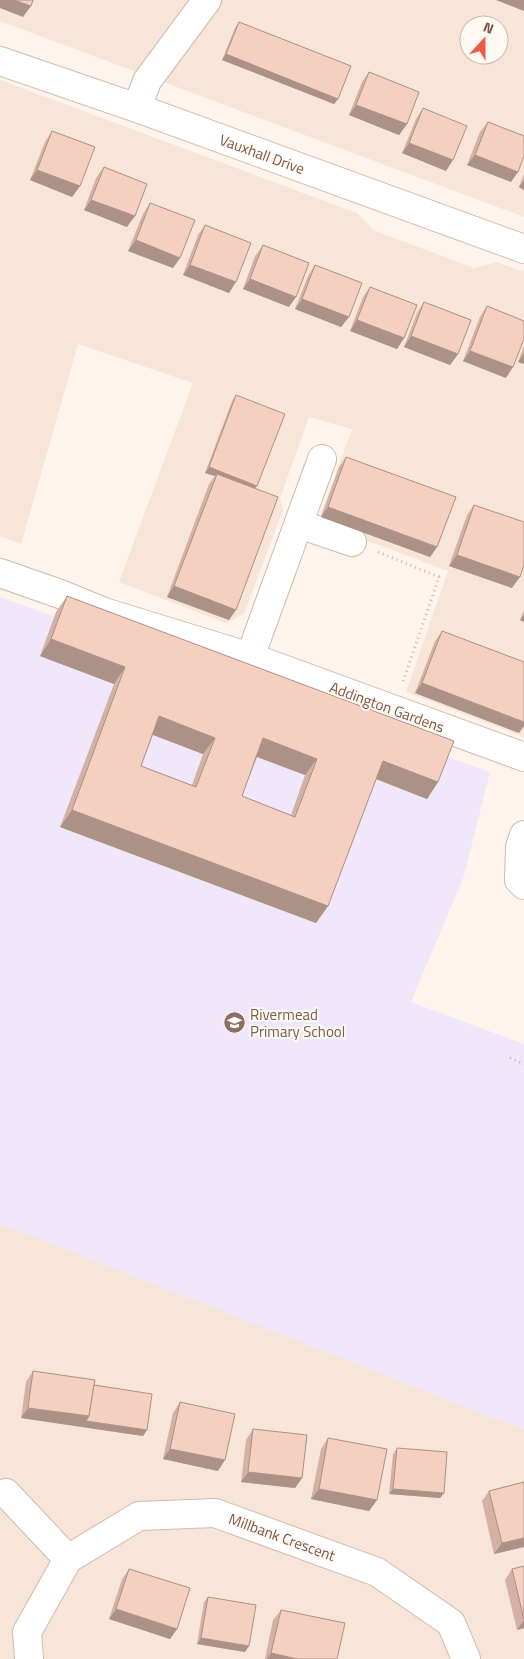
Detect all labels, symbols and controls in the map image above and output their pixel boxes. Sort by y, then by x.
north arrow [459,15,509,65]
text: N [481,16,497,39]
street label: Vauxhall Drive [216,128,308,180]
street label: Addington Gardens [326,676,448,738]
place label: Rivermead Primary School [250,1003,345,1043]
school or university icon: Rivermead Primary School [222,1011,246,1035]
street label: Millbank Crescent [226,1507,339,1567]

